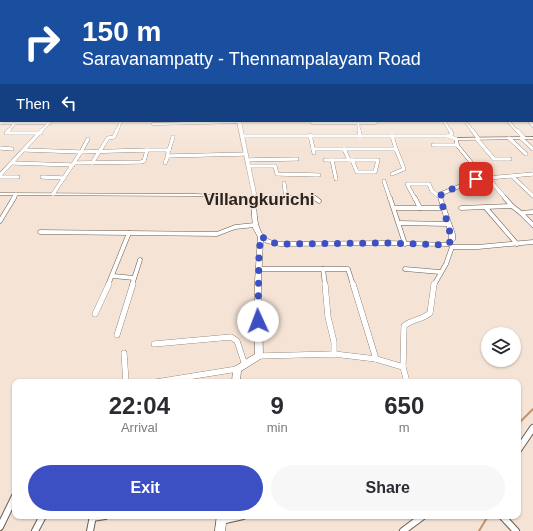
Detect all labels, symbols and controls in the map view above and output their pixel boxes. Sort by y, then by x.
icon: right [16,16,68,68]
text: 150 m [82,16,161,47]
text: Saravanampatty - Thennampalayam Road [82,49,421,69]
icon: left [58,92,80,114]
text: Then [16,95,50,112]
pin [459,162,493,196]
icon: arrive [465,168,487,190]
district label: Villangkurichi [203,190,315,209]
position arrow [237,300,279,342]
map controls [481,327,521,367]
button: layers [481,327,521,367]
text: 22:04 [109,392,170,419]
text: 9 [270,392,284,419]
text: 650 [384,392,424,419]
text: Arrival [121,420,158,435]
text: min [267,420,288,435]
text: m [399,420,410,435]
button: Exit [28,465,263,511]
button: Share [271,465,505,511]

